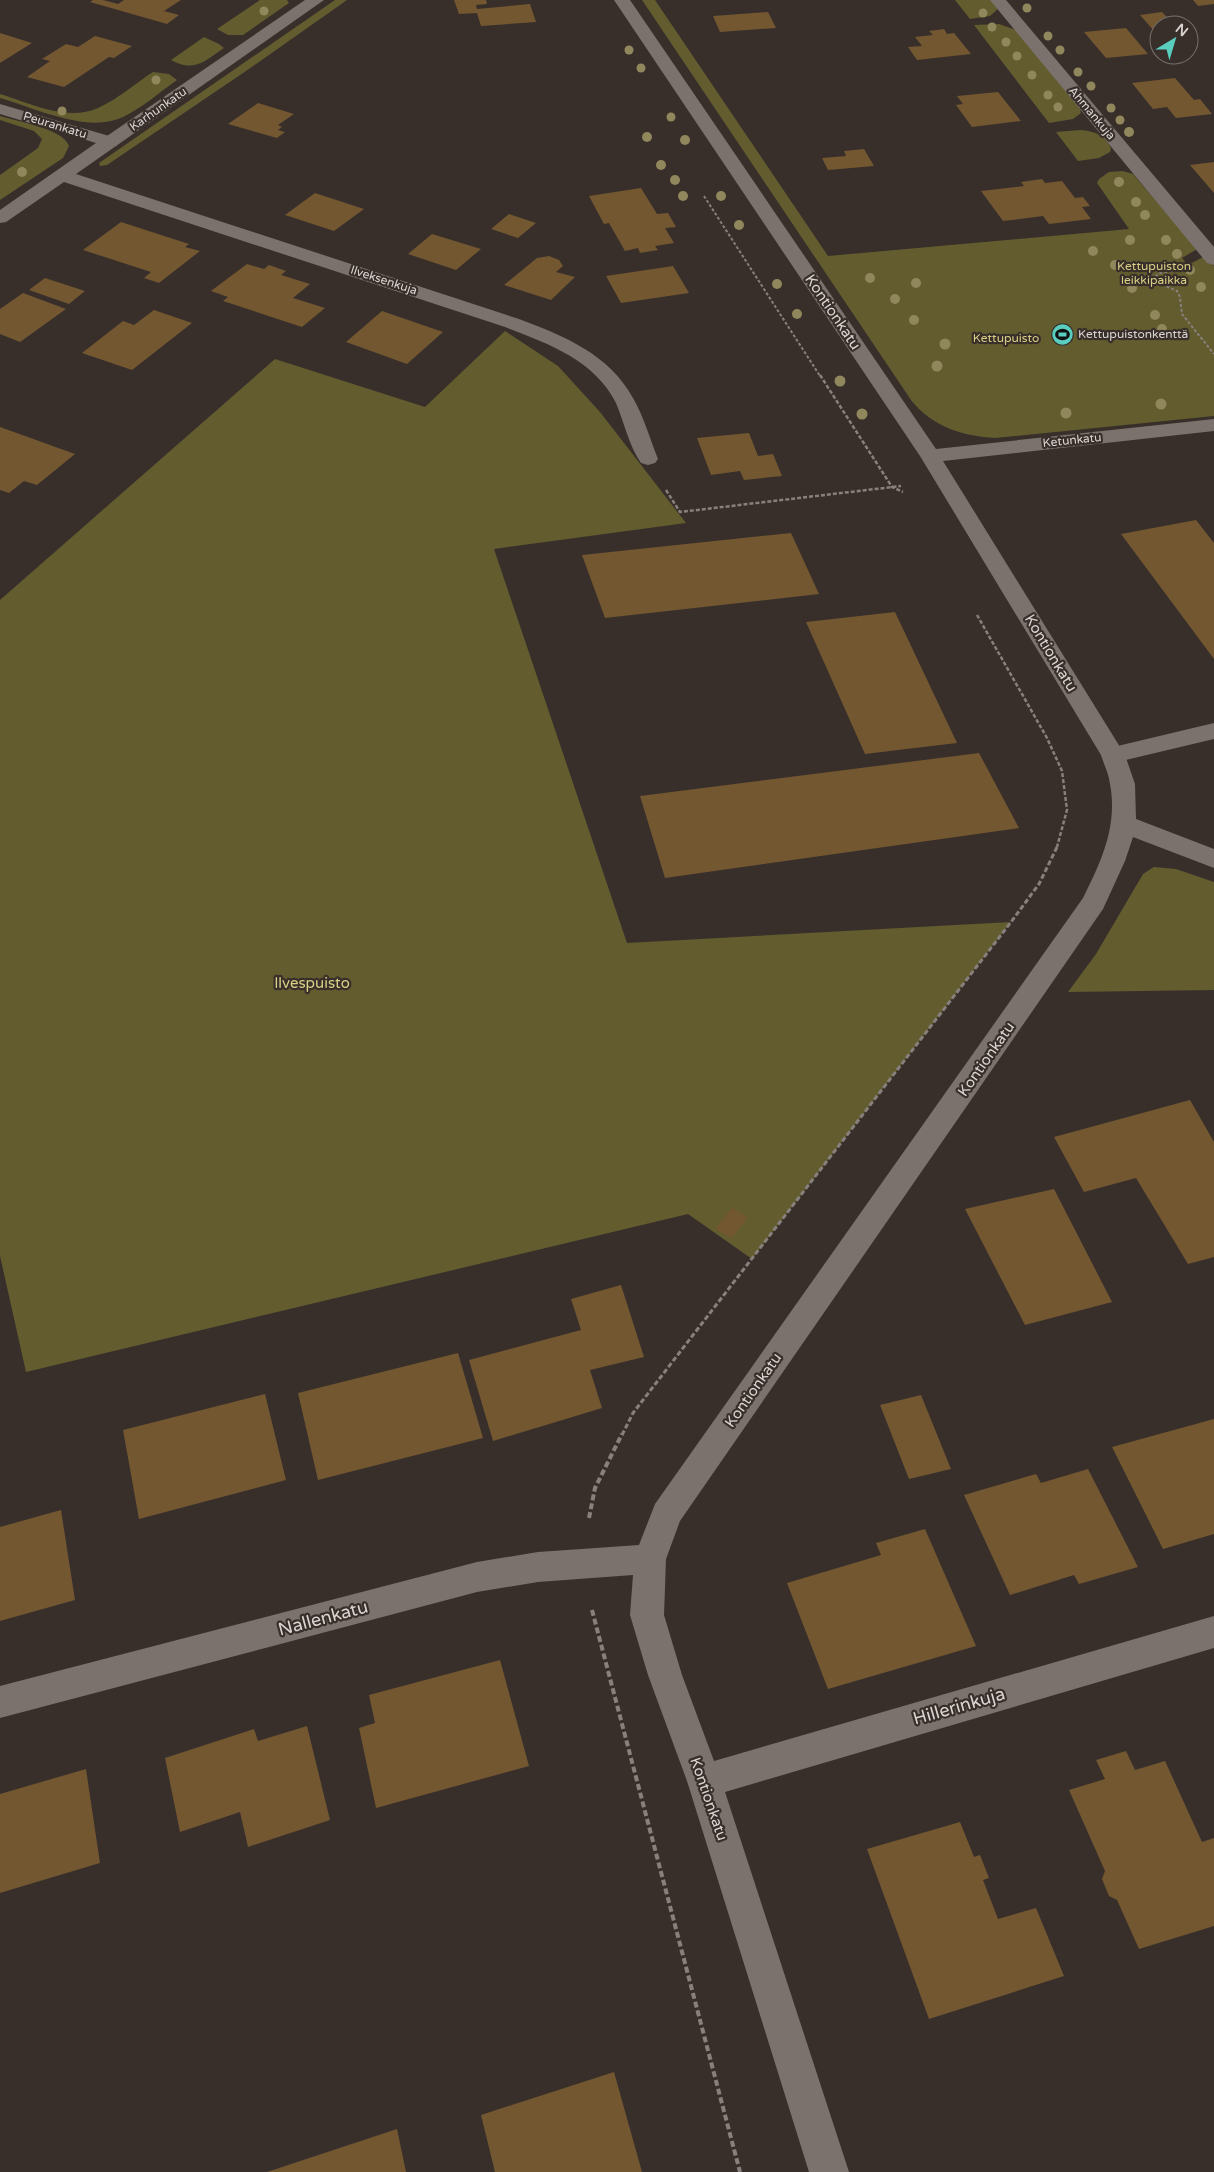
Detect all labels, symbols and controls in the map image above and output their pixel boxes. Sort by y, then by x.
north arrow [1149,15,1199,65]
text: N [1172,20,1191,40]
street label: Karhunkatu [127,84,189,134]
street label: Ahmankuja [1066,84,1118,142]
street label: Peurankatu [22,109,88,141]
park label: Kettupuiston leikkipaikka [1117,259,1191,287]
street label: Ilveksenkuja [349,263,419,297]
street label: Kontionkatu [801,271,865,353]
sports icon: Kettupuistonkenttä [1050,322,1074,346]
place label: Kettupuistonkenttä [1078,327,1188,341]
park label: Kettupuisto [973,331,1039,345]
street label: Ketunkatu [1042,430,1102,450]
street label: Kontionkatu [1021,611,1081,695]
park label: Ilvespuisto [274,974,350,992]
street label: Kontionkatu [954,1018,1018,1100]
street label: Kontionkatu [721,1349,785,1431]
street label: Nallenkatu [276,1595,370,1641]
street label: Hillerinkuja [910,1682,1008,1730]
street label: Kontionkatu [686,1755,732,1843]

